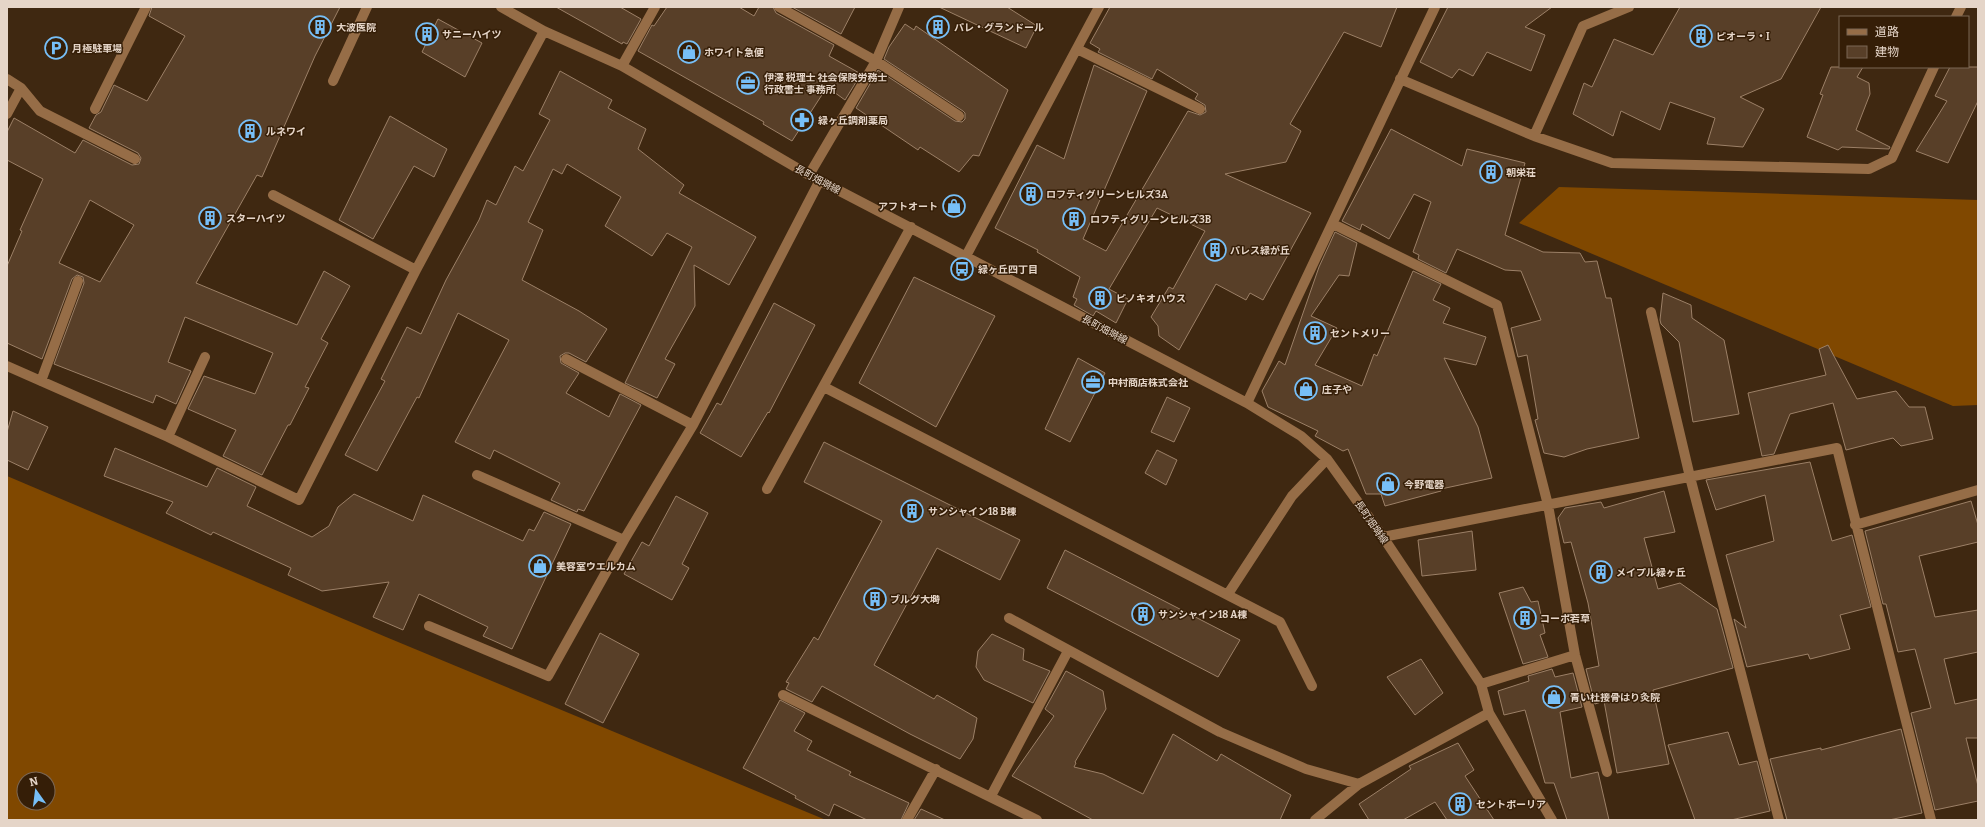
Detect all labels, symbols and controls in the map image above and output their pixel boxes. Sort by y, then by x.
building icon: 大波医院 [307,14,333,40]
building icon: パレ・グランドール [925,14,951,40]
legend [1839,16,1969,68]
building icon: サニーハイツ [414,21,440,47]
place label: 大波医院 [336,22,376,34]
place label: パレ・グランドール [954,22,1044,34]
building icon: ピオーラ・I [1688,23,1714,49]
text: 道路 [1875,25,1899,39]
place label: サニーハイツ [442,29,502,41]
place label: ピオーラ・I [1716,31,1770,43]
parking icon: 月極駐車場 [43,35,69,61]
shop icon: ホワイト急便 [676,39,702,65]
place label: 月極駐車場 [72,43,122,55]
text: 建物 [1875,45,1899,59]
place label: ホワイト急便 [704,47,764,59]
office icon: 伊澤 税理士 社会保険労務士 行政書士 事務所 [735,70,761,96]
place label: 伊澤 税理士 社会保険労務士 行政書士 事務所 [764,72,888,96]
pharmacy icon: 緑ヶ丘調剤薬局 [789,107,815,133]
place label: 緑ヶ丘調剤薬局 [818,115,888,127]
building icon: ルネワイ [237,118,263,144]
place label: ルネワイ [266,126,306,138]
building icon: 朝栄荘 [1478,159,1504,185]
street label: 長町畑塒線 [793,163,842,197]
place label: 朝栄荘 [1506,167,1536,179]
building icon: ロフティグリーンヒルズ3A [1018,181,1044,207]
place label: ロフティグリーンヒルズ3A [1046,189,1169,201]
shop icon: アフトオート [941,193,967,219]
place label: アフトオート [878,201,938,213]
building icon: スターハイツ [197,205,223,231]
building icon: ロフティグリーンヒルズ3B [1061,206,1087,232]
place label: スターハイツ [226,213,286,225]
place label: ロフティグリーンヒルズ3B [1090,214,1212,226]
building icon: パレス緑が丘 [1202,237,1228,263]
place label: パレス緑が丘 [1230,245,1290,257]
bus stop icon: 緑ヶ丘四丁目 [949,256,975,282]
place label: 緑ヶ丘四丁目 [978,264,1038,276]
building icon: ピノキオハウス [1087,285,1113,311]
place label: ピノキオハウス [1116,293,1186,305]
street label: 長町畑塒線 [1080,313,1129,347]
building icon: セントメリー [1302,320,1328,346]
place label: セントメリー [1330,328,1390,340]
office icon: 中村商店株式会社 [1080,369,1106,395]
shop icon: 庄子や [1293,376,1319,402]
place label: 中村商店株式会社 [1108,377,1189,389]
place label: 庄子や [1321,384,1352,396]
shop icon: 今野電器 [1375,471,1401,497]
place label: 今野電器 [1404,479,1445,491]
building icon: サンシャイン18 B棟 [899,498,925,524]
street label: 長町畑塒線 [1352,499,1390,546]
place label: サンシャイン18 B棟 [928,506,1017,518]
shop icon: 美容室ウエルカム [527,553,553,579]
building icon: メイプル緑ヶ丘 [1588,559,1614,585]
place label: 美容室ウエルカム [556,561,636,573]
place label: メイプル緑ヶ丘 [1616,567,1686,579]
building icon: ブルグ大塒 [862,586,888,612]
place label: ブルグ大塒 [890,594,940,606]
building icon: サンシャイン18 A棟 [1130,601,1156,627]
building icon: コーポ若草 [1512,605,1538,631]
place label: サンシャイン18 A棟 [1158,609,1247,621]
place label: コーポ若草 [1540,613,1590,625]
shop icon: 青い杜接骨はり灸院 [1541,684,1567,710]
place label: 青い杜接骨はり灸院 [1570,692,1660,704]
north arrow [16,771,56,811]
text: N [28,774,40,789]
building icon: セントポーリア [1447,791,1473,817]
place label: セントポーリア [1476,799,1546,811]

